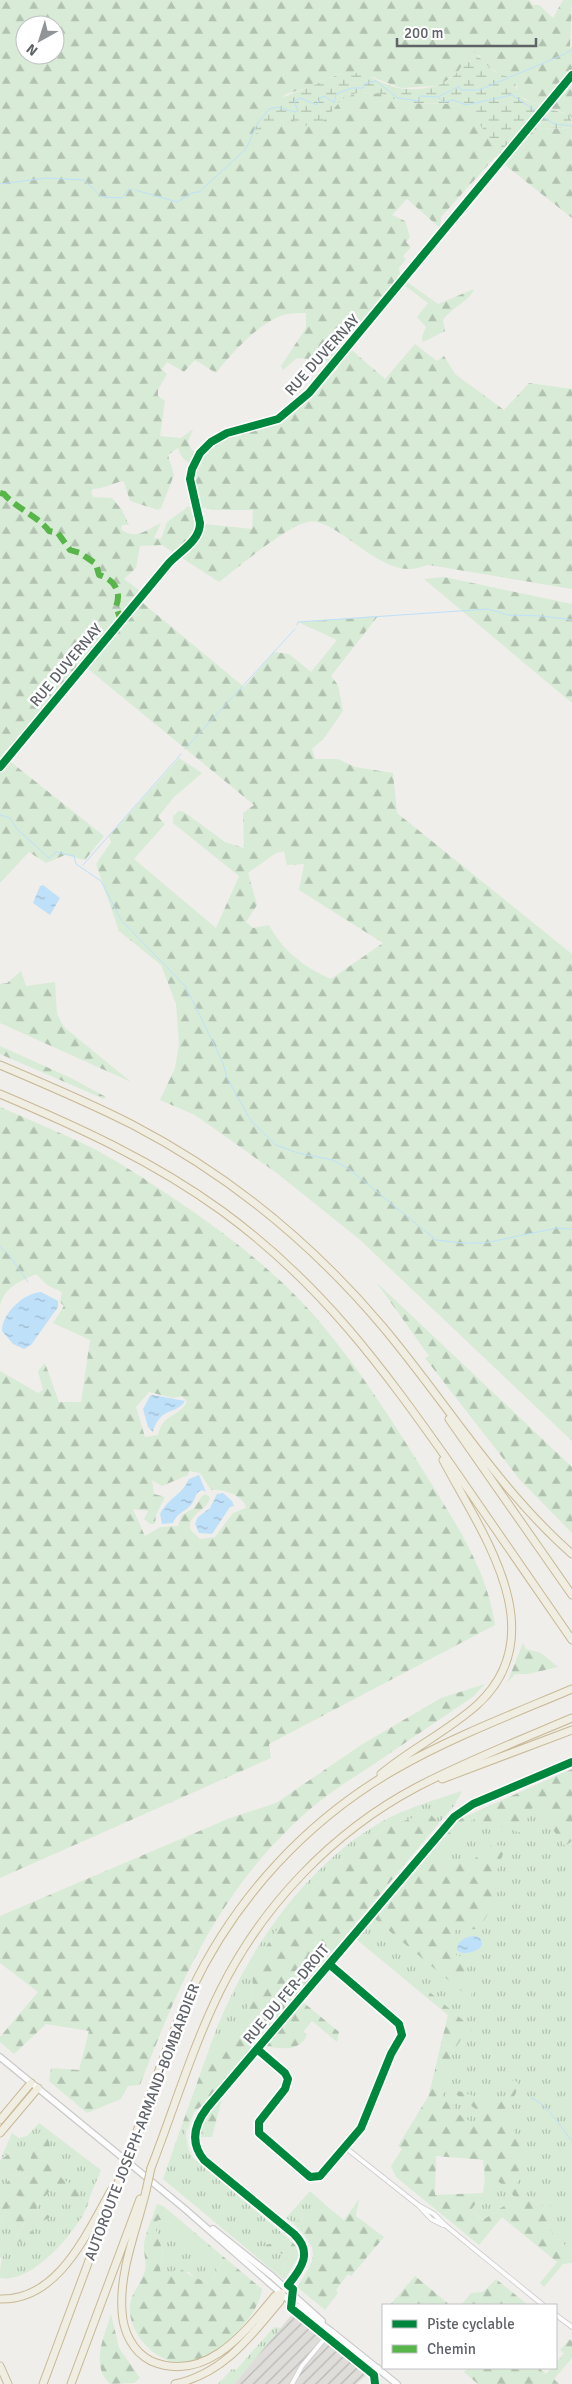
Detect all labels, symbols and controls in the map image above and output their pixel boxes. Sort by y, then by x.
north arrow [15,15,65,65]
scale bar [397,15,536,47]
text: 200 m [404,24,444,42]
text: N [23,40,41,59]
street label: RUE DUVERNAY [281,311,363,399]
street label: RUE DUVERNAY [26,620,106,710]
street label: RUE DU FER-DROIT [239,1940,333,2047]
street label: AUTOROUTE JOSEPH-ARMAND-BOMBARDIER [81,1981,203,2263]
legend [382,2304,557,2369]
text: Piste cyclable [427,2315,515,2333]
text: Chemin [427,2340,476,2358]

